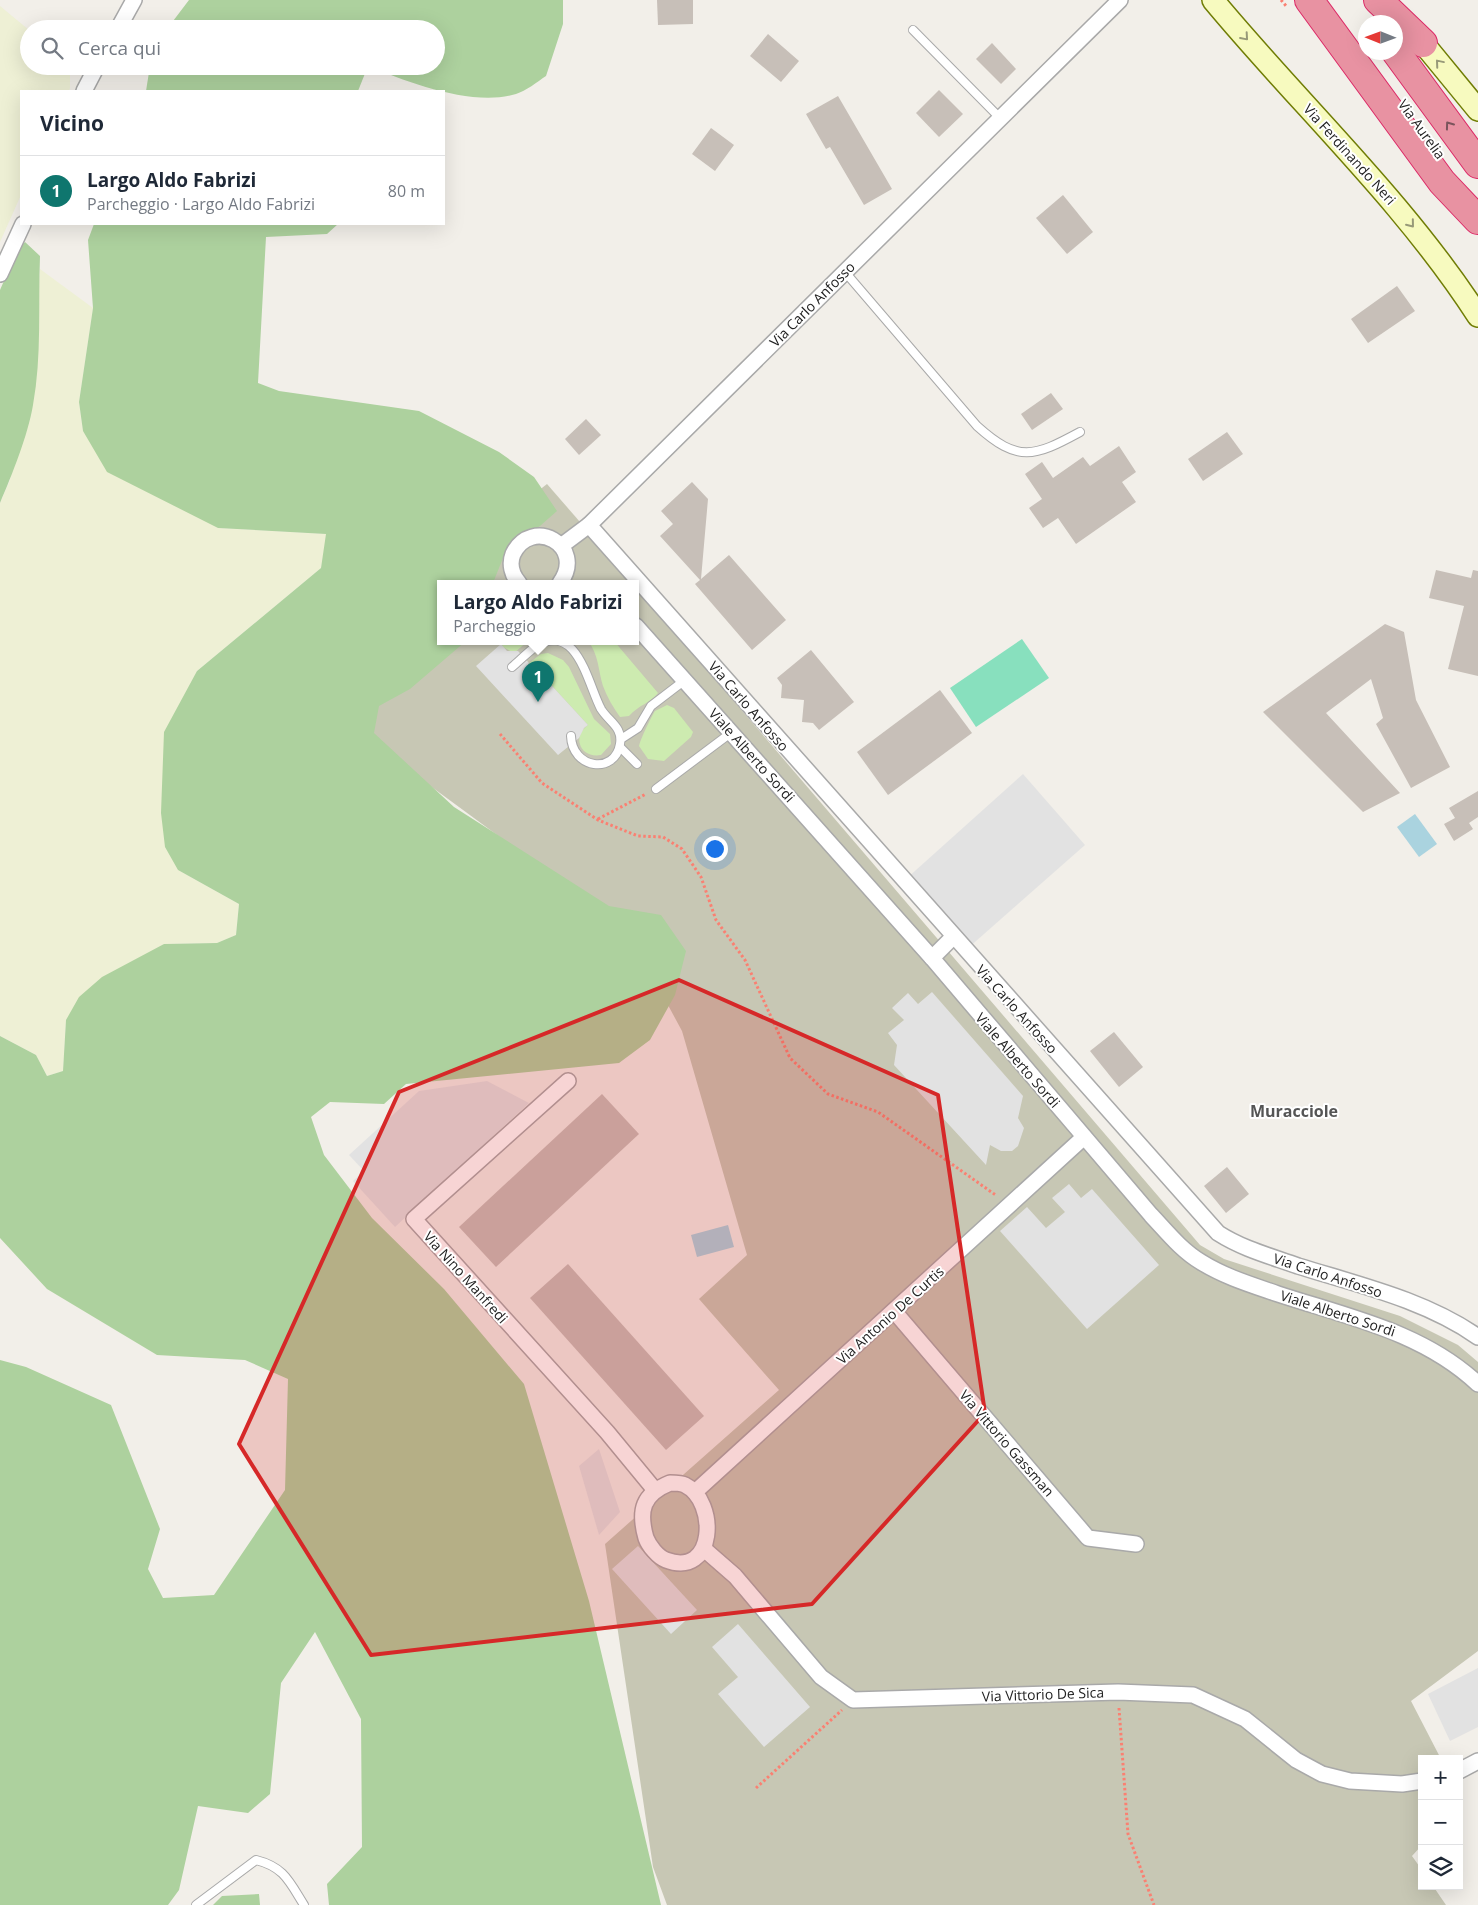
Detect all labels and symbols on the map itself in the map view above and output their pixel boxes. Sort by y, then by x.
north arrow [1358,15,1403,60]
one-way arrow [1239,32,1248,41]
one-way arrow [1436,59,1445,68]
street label: Via Aurelia [1394,95,1450,163]
street label: Via Ferdinando Neri [1300,100,1400,208]
one-way arrow [1446,121,1455,131]
one-way arrow [1406,218,1414,227]
street label: Via Carlo Anfosso [765,257,859,351]
street label: Via Carlo Anfosso [705,657,793,755]
pin: 1 [522,661,554,702]
street label: Viale Alberto Sordi [705,704,799,806]
your location [702,836,728,862]
street label: Via Carlo Anfosso [972,960,1062,1058]
street label: Viale Alberto Sordi [971,1008,1065,1112]
district label: Muracciole [1250,1100,1338,1122]
street label: Via Nino Manfredi [420,1227,512,1327]
street label: Via Carlo Anfosso [1271,1248,1385,1302]
street label: Via Antonio De Curtis [832,1261,948,1368]
street label: Viale Alberto Sordi [1278,1285,1398,1341]
street label: Via Vittorio Gassman [955,1386,1059,1500]
street label: Via Vittorio De Sica [982,1682,1104,1706]

